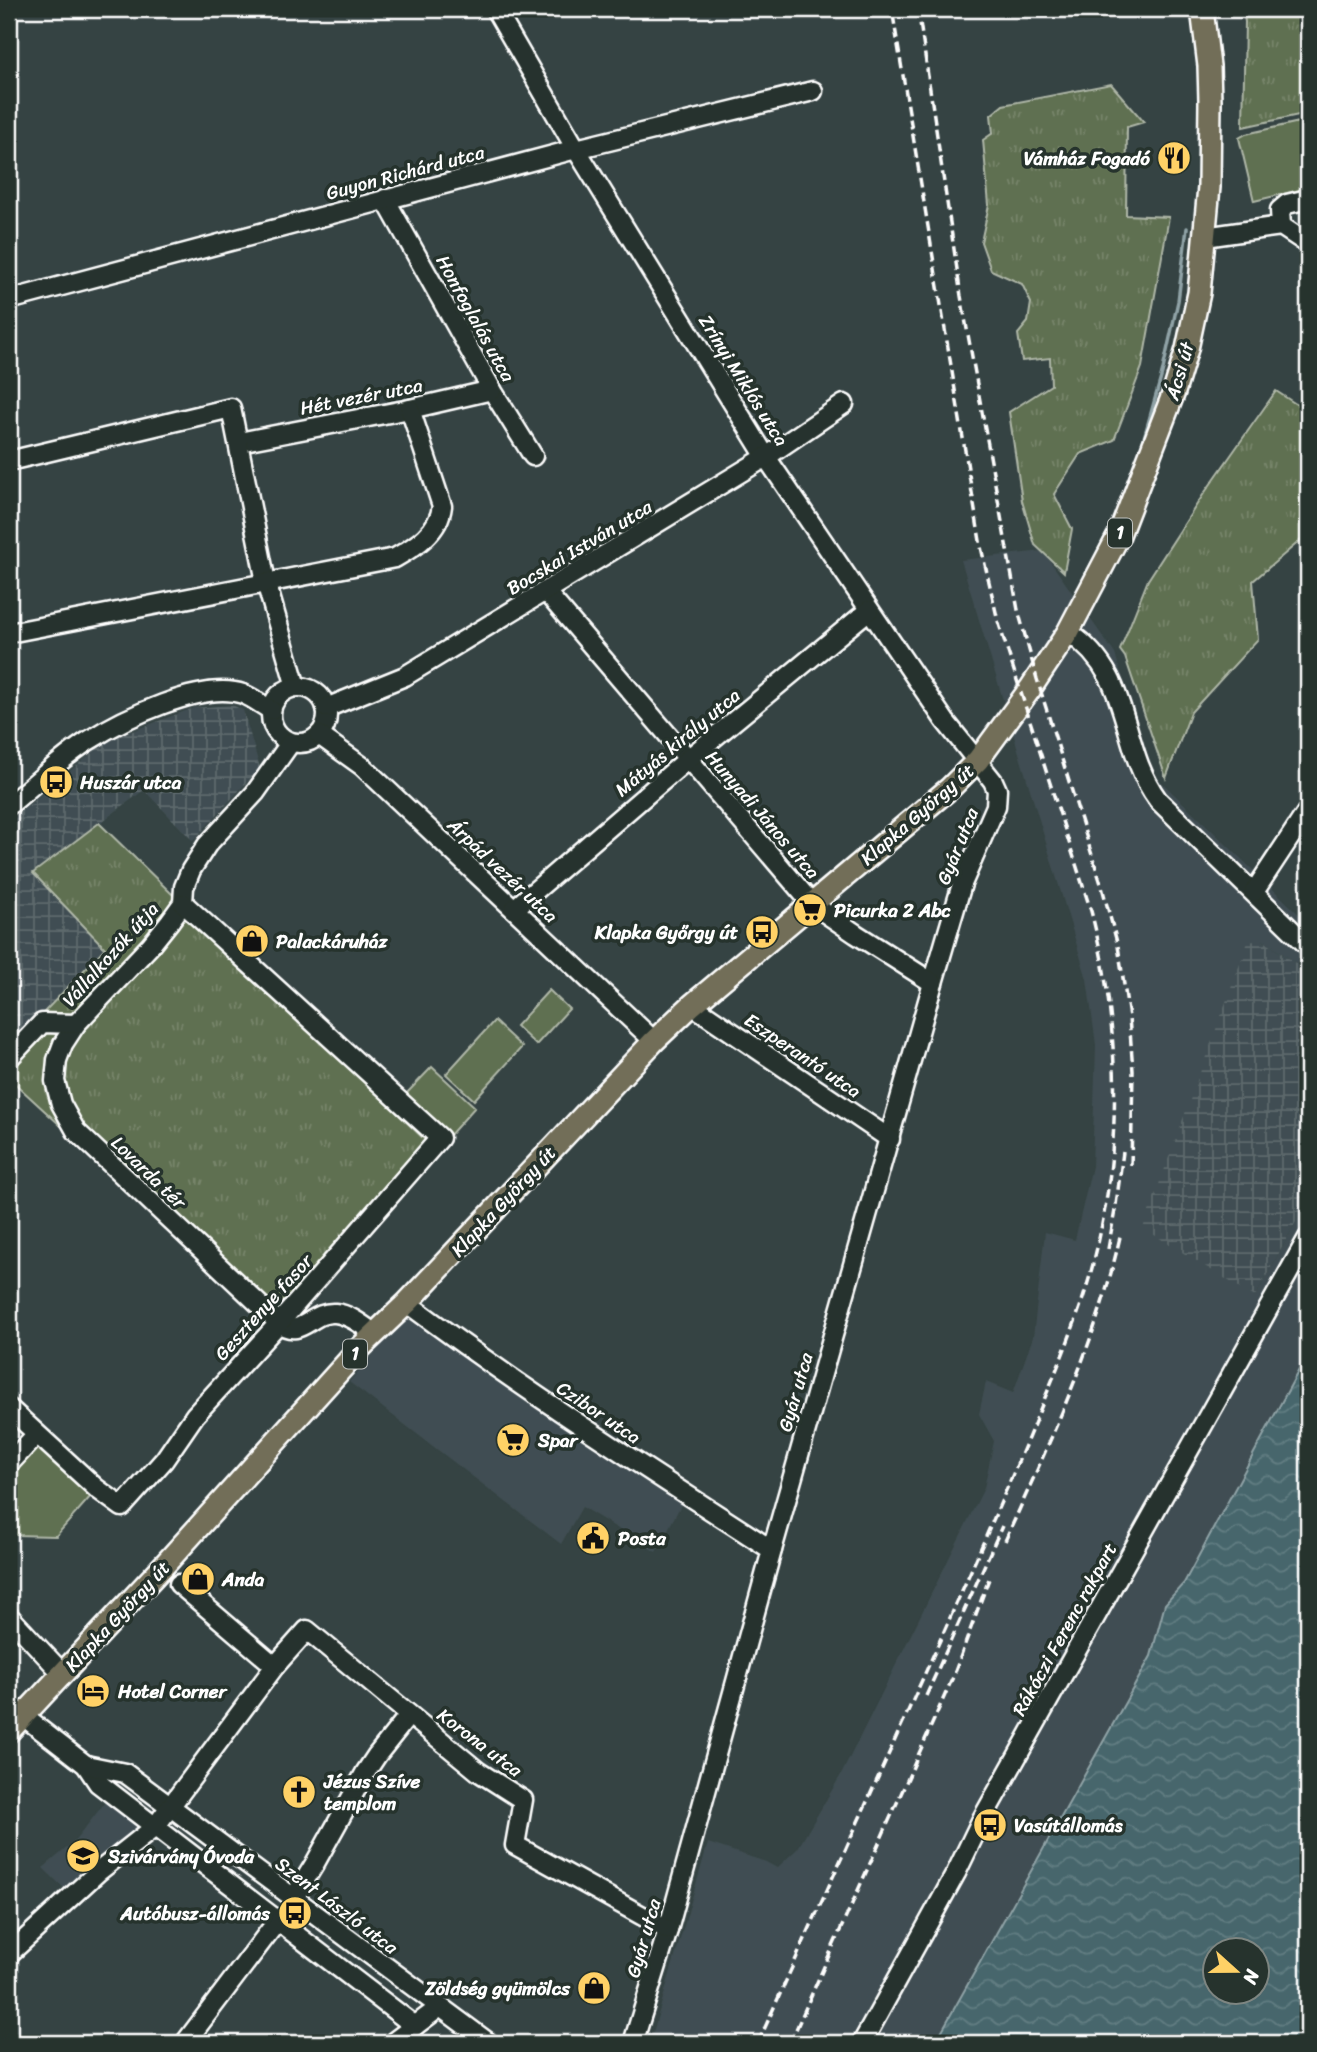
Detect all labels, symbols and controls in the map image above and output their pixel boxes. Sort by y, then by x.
street label: Guyon Richárd utca [322,135,488,209]
restaurant icon: Vámház Fogadó [1155,139,1193,177]
place label: Vámház Fogadó [1024,142,1151,175]
street label: Honfoglalás utca [427,249,524,388]
street label: Zrínyi Miklós utca [690,308,798,453]
street label: Ácsi út [1155,337,1204,405]
street label: Hét vezér utca [297,368,426,425]
street label: Bocskai István utca [500,490,659,604]
road number: 1 [1108,518,1132,548]
street label: Mátyás király utca [607,679,748,805]
street label: Hunyadi János utca [697,742,829,887]
street label: Klapka György út [852,755,982,874]
bus stop icon: Huszár utca [37,763,75,801]
place label: Huszár utca [79,766,182,799]
street label: Gyár utca [927,802,988,890]
street label: Árpád vezér utca [439,809,566,931]
supermarket icon: Picurka 2 Abc [791,891,829,929]
street label: Vállalkozók útja [54,894,167,1015]
place label: Picurka 2 Abc [834,894,952,927]
bus stop icon: Klapka Győrgy út [743,913,781,951]
place label: Klapka Győrgy út [594,916,739,949]
shop icon: Palackáruház [233,922,271,960]
place label: Palackáruház [276,925,389,958]
street label: Eszperantó utca [737,1004,868,1107]
street label: Lovarda tér [103,1128,195,1218]
street label: Klapka György út [442,1138,564,1265]
street label: Gesztenye fasor [206,1245,322,1369]
road number: 1 [343,1339,367,1368]
street label: Gyár utca [768,1348,823,1436]
street label: Czibor utca [550,1372,648,1453]
supermarket icon: Spar [494,1421,532,1459]
place label: Spar [537,1424,580,1457]
public building icon: Posta [574,1519,612,1557]
place label: Posta [618,1522,666,1555]
street label: Rákóczi Ferenc rakpart [1003,1536,1126,1722]
street label: Klapka György út [56,1553,178,1680]
shop icon: Anda [179,1560,217,1598]
place label: Anda [221,1563,265,1596]
hotel icon: Hotel Corner [74,1672,112,1710]
place label: Hotel Corner [117,1675,229,1708]
street label: Korona utca [430,1699,530,1786]
place label: Jézus Szíve templom [323,1765,421,1820]
church icon: Jézus Szíve templom [280,1773,318,1811]
bus stop icon: Vasútállomás [971,1806,1009,1844]
place label: Vasútállomás [1014,1809,1124,1842]
school or university icon: Szivárvány Óvoda [64,1837,102,1875]
place label: Szivárvány Óvoda [107,1840,254,1873]
street label: Szent László utca [268,1848,406,1963]
bus stop icon: Autóbusz-állomás [276,1894,314,1932]
street label: Gyár utca [616,1894,671,1982]
place label: Autóbusz-állomás [120,1897,271,1930]
north arrow [1202,1937,1272,2007]
text: N [1233,1964,1270,1990]
shop icon: Zöldség gyümölcs [575,1969,613,2007]
place label: Zöldség gyümölcs [424,1972,571,2005]

